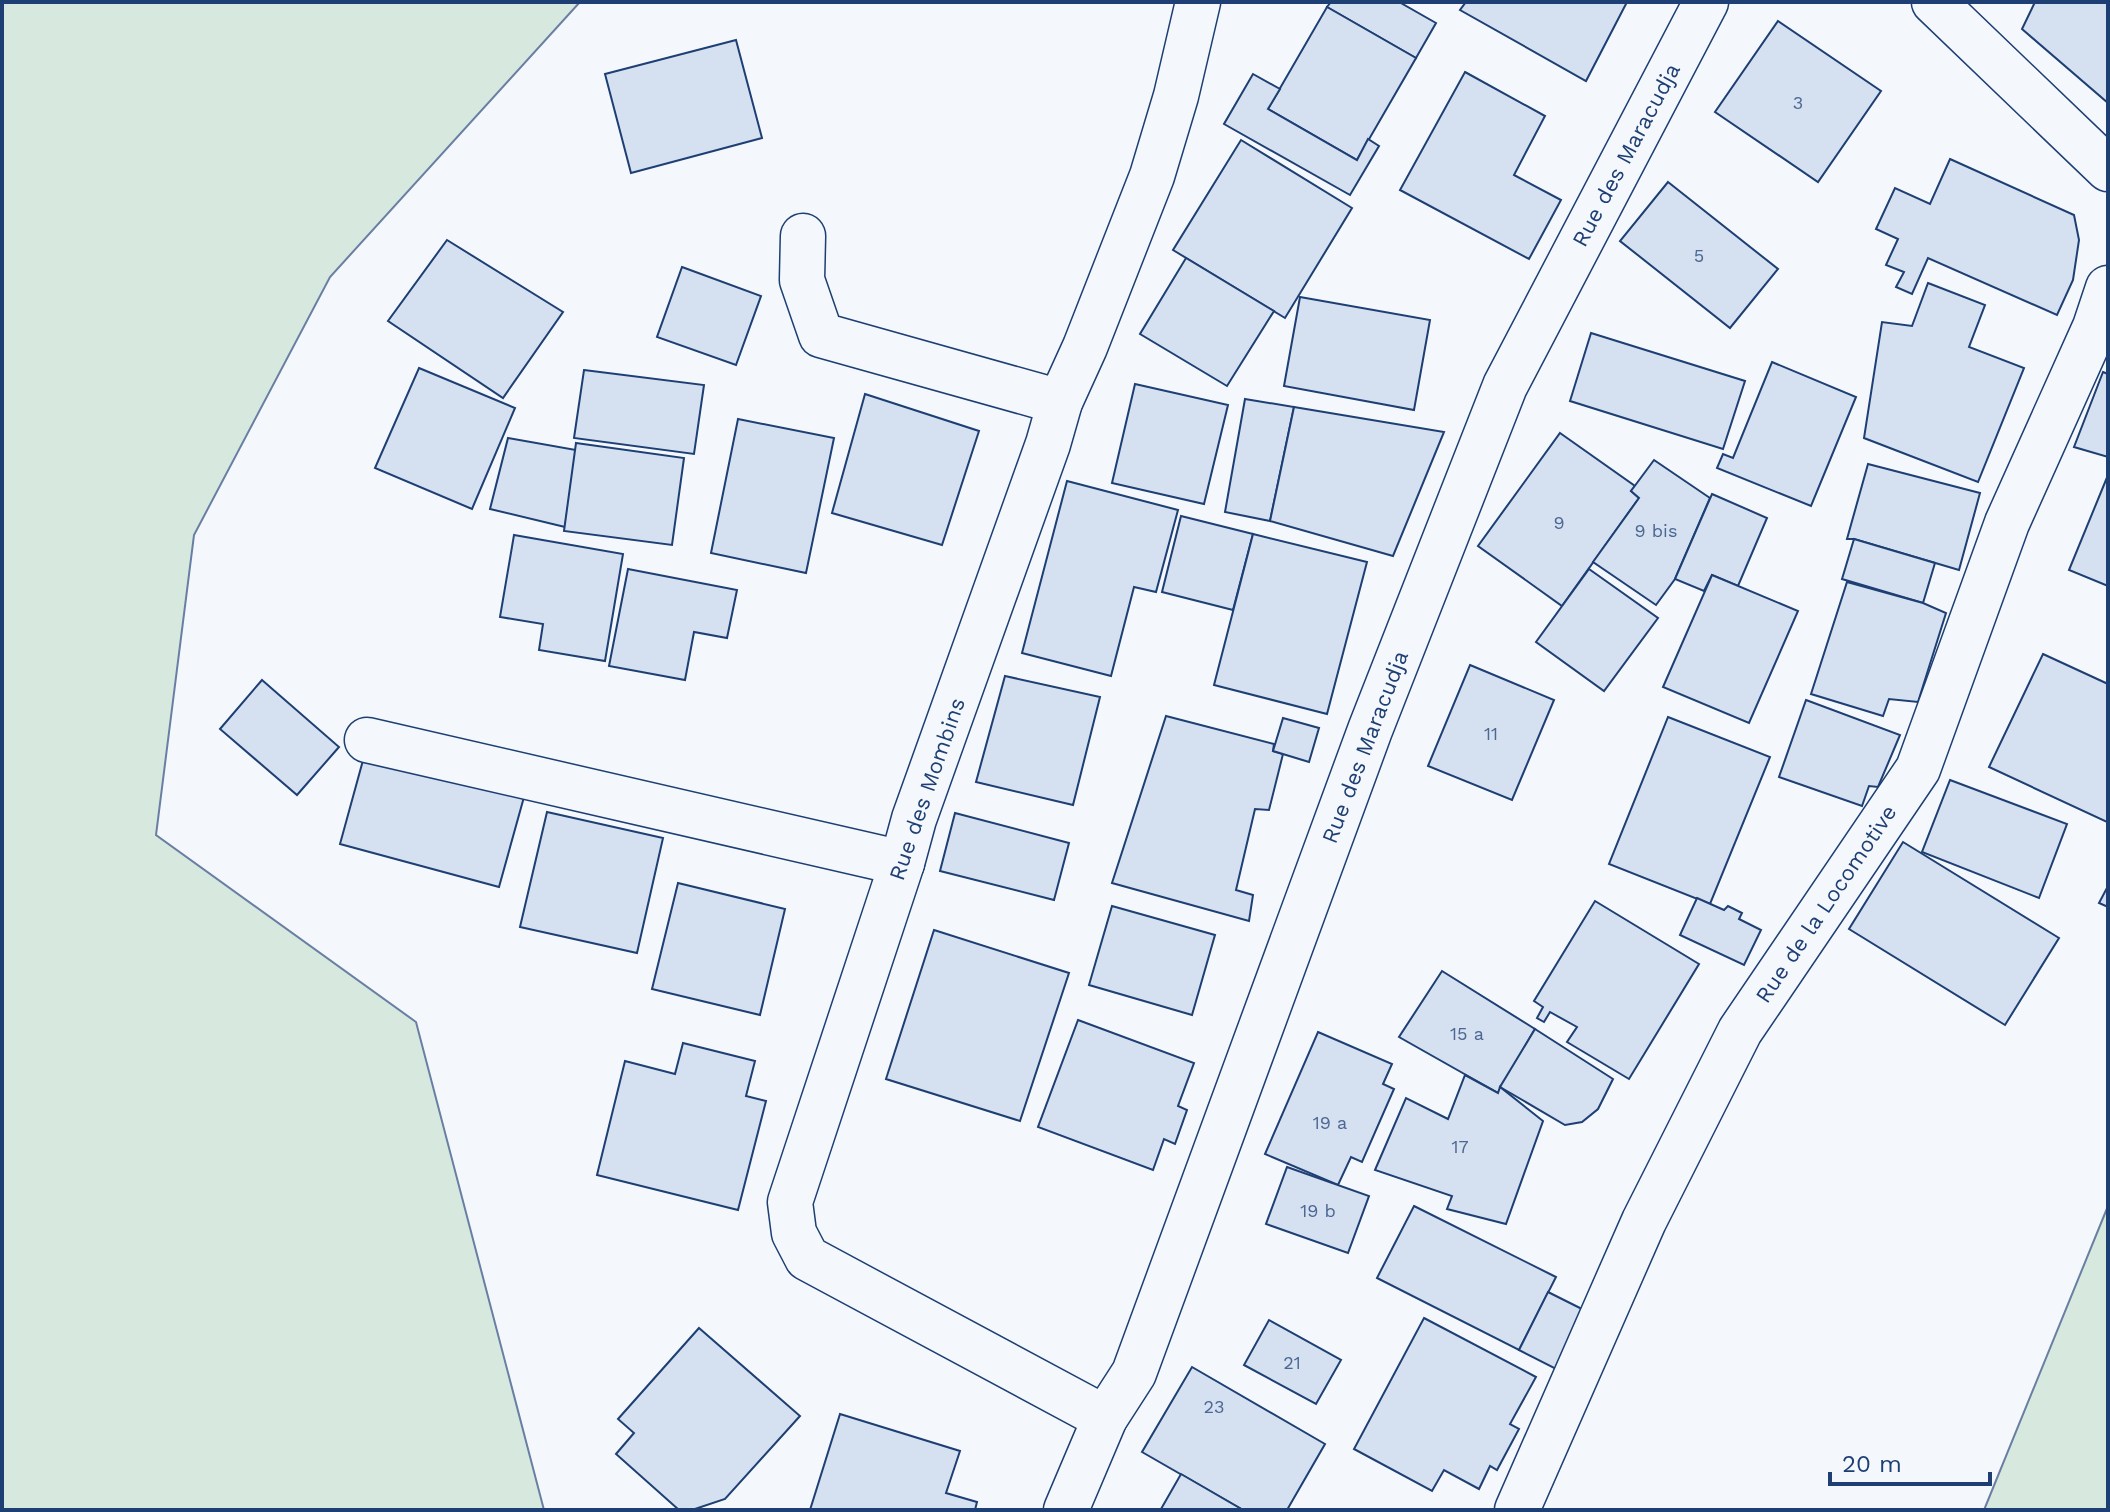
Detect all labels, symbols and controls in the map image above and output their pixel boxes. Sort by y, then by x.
street label: Rue des Maracudja [1567,59,1685,251]
house number: 3 [1793,92,1803,113]
house number: 5 [1694,245,1704,266]
house number: 9 [1553,512,1565,533]
house number: 9 bis [1635,520,1677,541]
street label: Rue des Maracudja [1317,647,1413,847]
street label: Rue des Mombins [884,694,970,884]
house number: 11 [1484,723,1498,744]
street label: Rue de la Locomotive [1750,800,1902,1008]
house number: 15 a [1450,1023,1484,1044]
house number: 19 a [1313,1112,1347,1133]
house number: 17 [1451,1136,1469,1157]
house number: 19 b [1300,1200,1336,1221]
house number: 21 [1283,1352,1301,1373]
house number: 23 [1204,1396,1225,1417]
scale bar [1830,1436,1990,1486]
text: 20 m [1842,1450,1902,1478]

